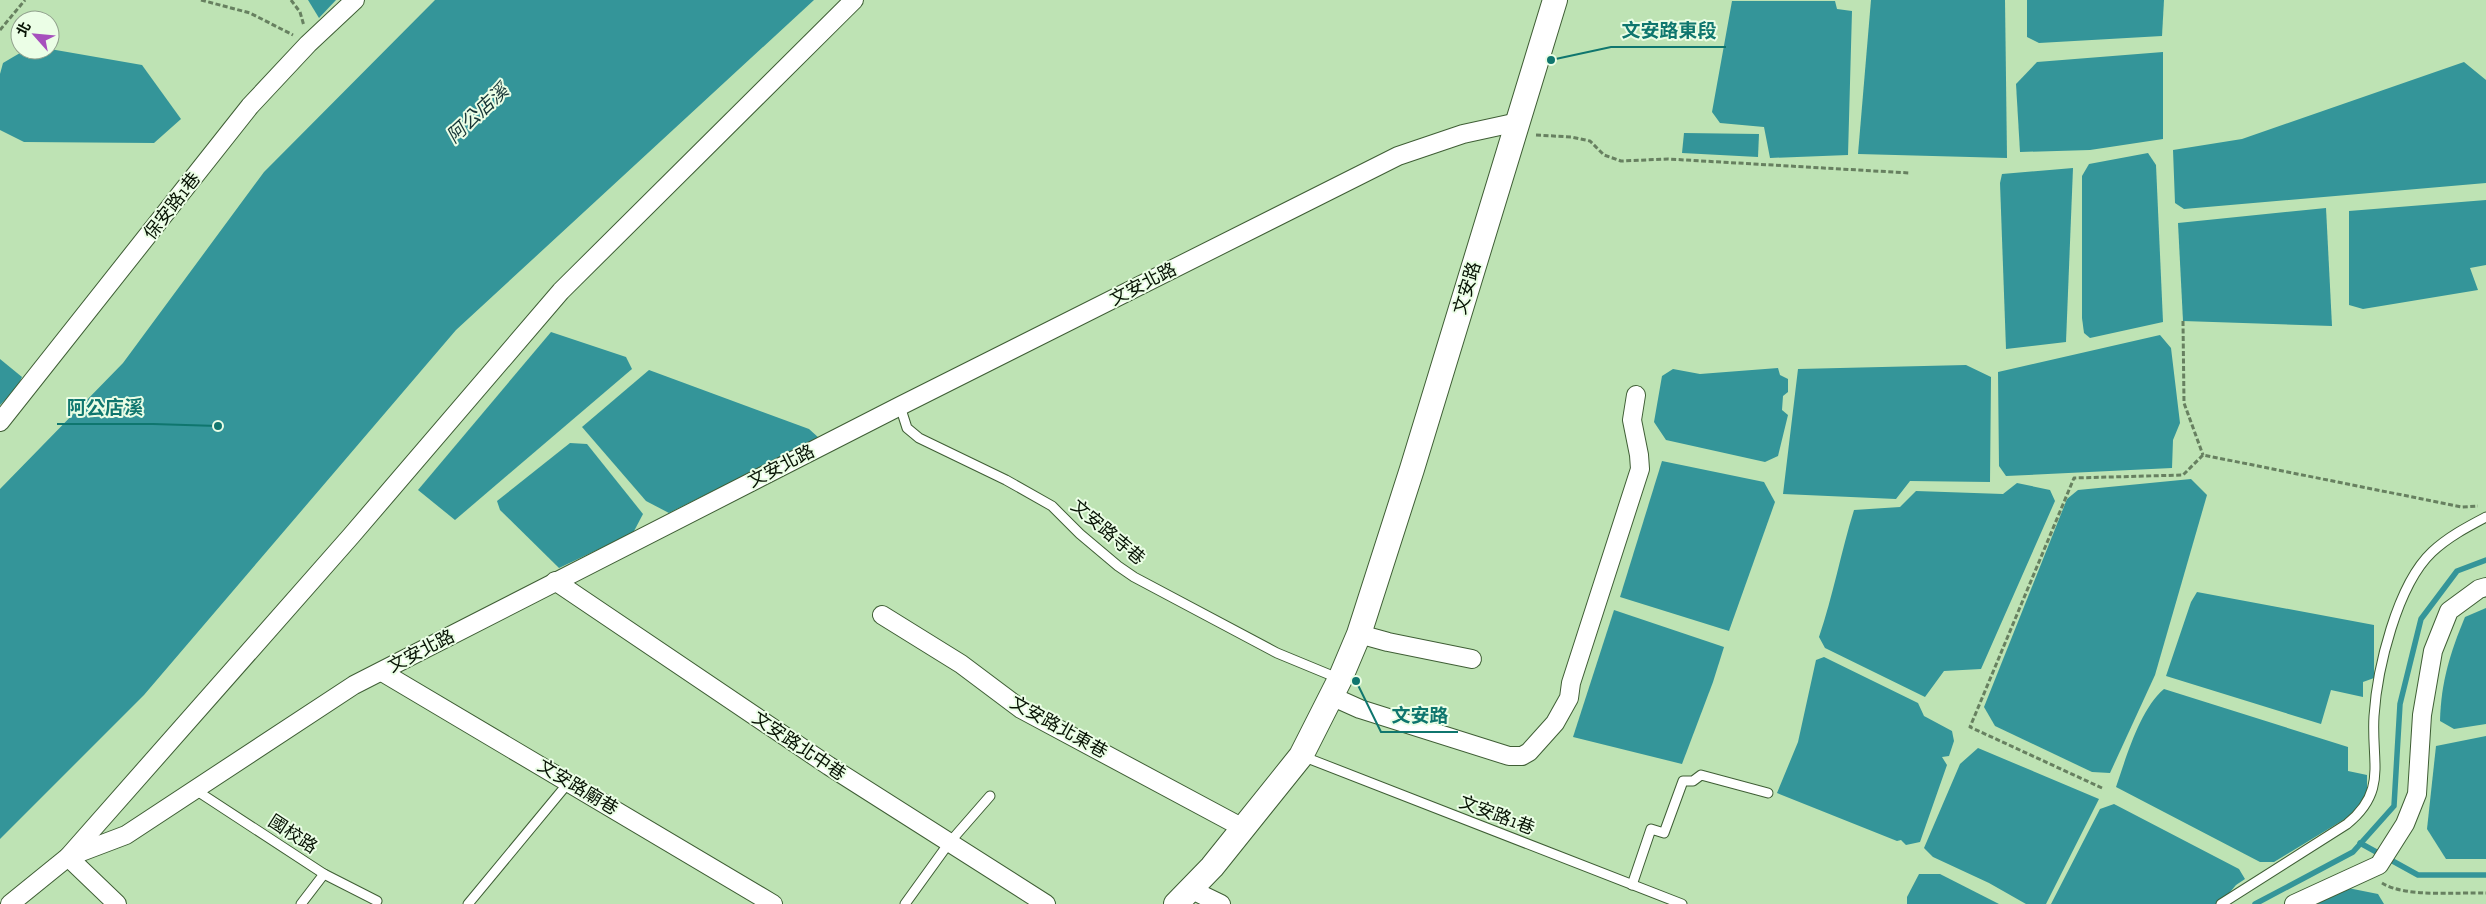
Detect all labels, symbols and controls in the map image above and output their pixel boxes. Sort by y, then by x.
north arrow [10,10,60,60]
callout: 文安路東段 [1611,13,1726,47]
text: 北 [13,19,35,39]
text: 文安路東段 [1621,19,1717,42]
water label: 阿公店溪 [442,77,515,148]
street label: 保安路1巷 [139,168,205,244]
street label: 文安北路 [1106,258,1180,310]
street label: 文安路 [1449,259,1485,317]
callout: 阿公店溪 [57,390,153,424]
text: 阿公店溪 [67,396,143,419]
street label: 文安北路 [744,440,818,492]
street label: 文安路寺巷 [1066,495,1150,569]
street label: 文安北路 [384,625,458,677]
street label: 文安路北東巷 [1006,691,1112,763]
callout: 文安路 [1381,698,1458,732]
text: 文安路 [1391,704,1449,727]
street label: 文安路北中巷 [748,707,850,785]
street label: 文安路廟巷 [534,754,622,820]
street label: 文安路1巷 [1456,791,1538,839]
street label: 國校路 [264,810,322,858]

